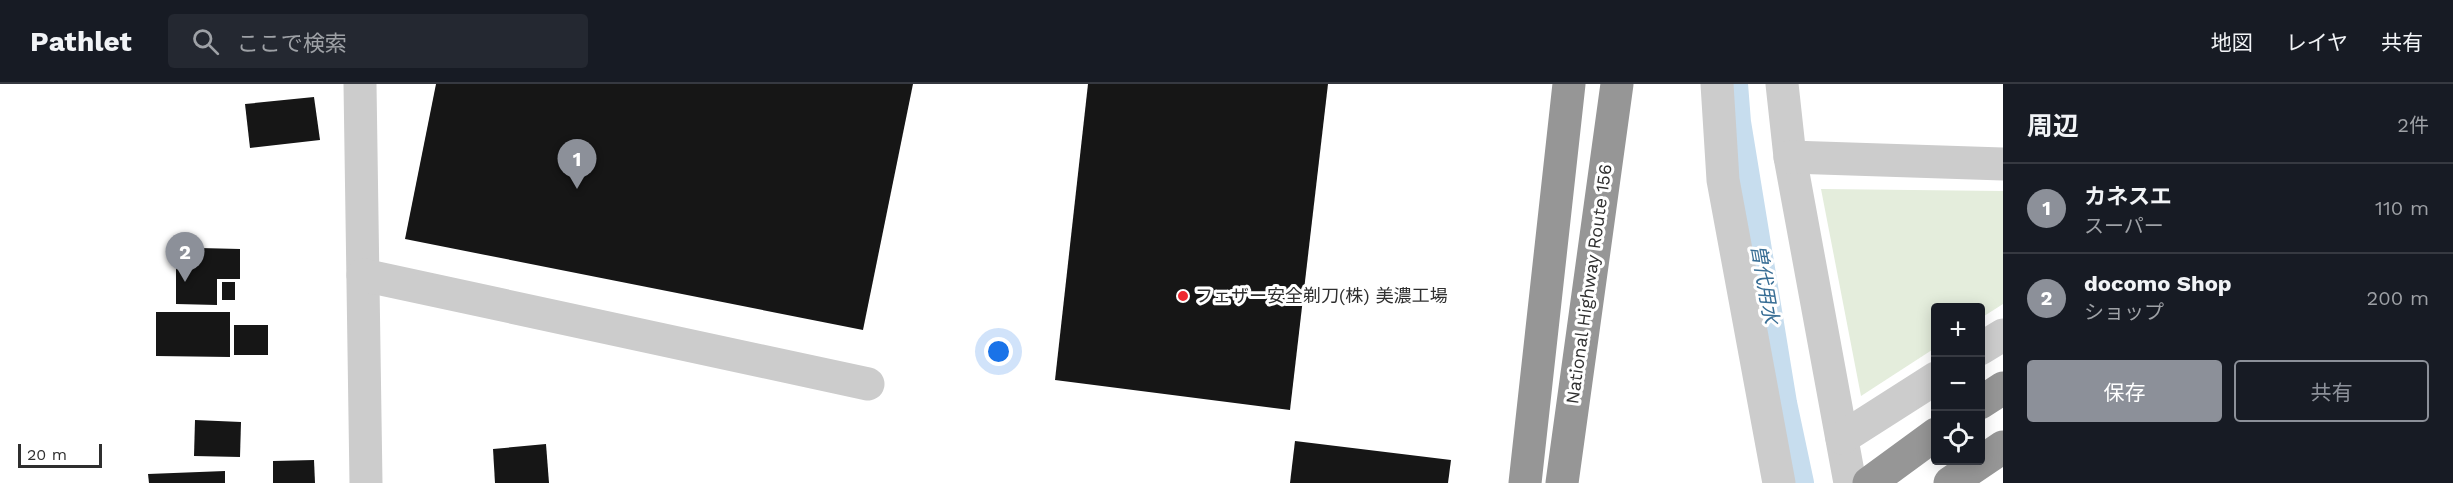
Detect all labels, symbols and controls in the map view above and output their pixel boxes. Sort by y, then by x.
search box [168,14,588,68]
text: Pathlet [30,25,132,58]
icon: search [189,25,222,58]
text: 地図 [2211,30,2253,55]
text: レイヤ [2286,30,2348,55]
text: 共有 [2381,30,2423,55]
text: ここで検索 [237,31,347,56]
text: 周辺 [2027,111,2079,141]
text: 2件 [2397,113,2429,137]
pin: 1 [558,140,596,189]
street label: National Highway Route 156 [1561,163,1616,405]
text: カネスエ [2084,184,2172,209]
text: 1 [2042,196,2051,220]
text: 110 m [2375,196,2429,220]
text: スーパー [2084,214,2164,238]
pin: 2 [166,232,204,282]
water label: 曽代用水 [1746,243,1784,327]
text: docomo Shop [2084,271,2232,296]
place label: フェザー安全剃刀(株) 美濃工場 [1195,285,1448,306]
text: 2 [2041,286,2052,310]
text: 200 m [2367,286,2429,310]
marker: フェザー安全剃刀(株) 美濃工場 [1176,289,1190,303]
text: ショップ [2084,300,2164,324]
map controls [1931,303,1985,465]
button: + [1931,303,1985,357]
your location [984,337,1013,366]
button: − [1931,357,1985,411]
button: 保存 [2027,360,2222,422]
button: 共有 [2234,360,2429,422]
button: locate [1931,411,1985,465]
scale bar [18,441,102,468]
text: 20 m [27,445,67,464]

